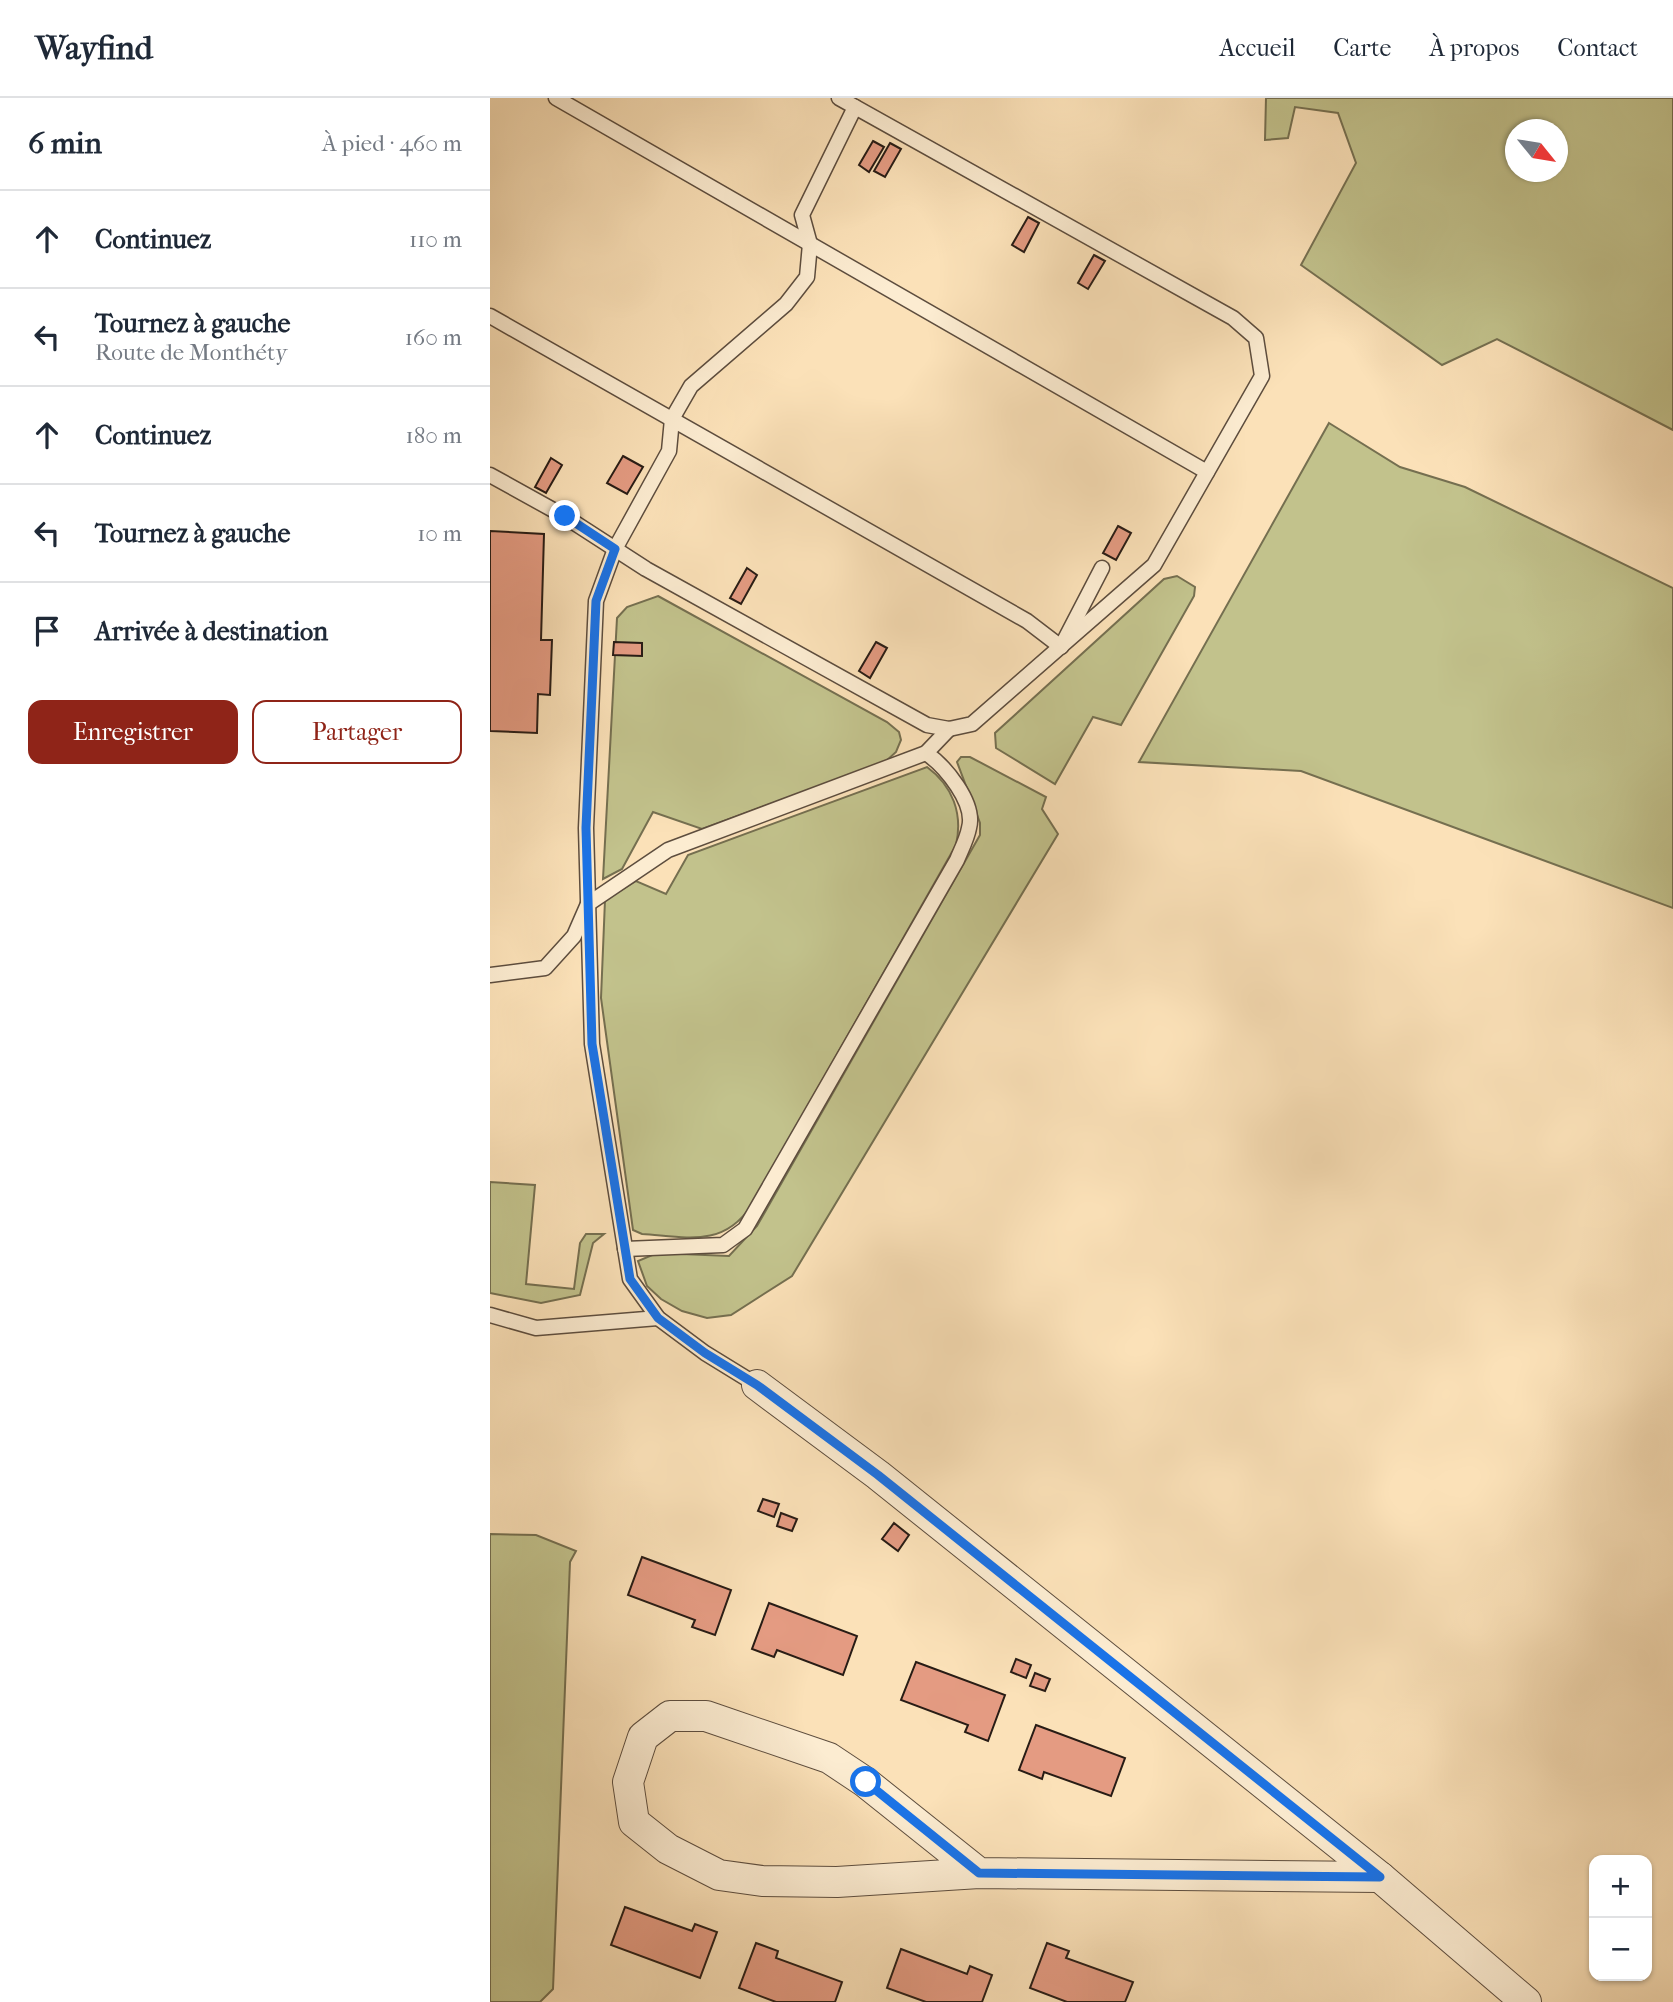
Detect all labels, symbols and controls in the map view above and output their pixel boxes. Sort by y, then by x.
text: Wayfind [35,29,153,68]
text: Accueil [1220,34,1295,62]
text: Carte [1333,34,1391,62]
text: À propos [1429,34,1519,62]
text: Contact [1557,34,1638,62]
north arrow [1505,119,1568,182]
text: 6 min [28,126,102,161]
text: À pied · 460 m [322,130,462,157]
icon: ahead [28,220,66,258]
text: Continuez [95,224,211,255]
text: 110 m [409,226,462,253]
text: Tournez à gauche [95,308,290,339]
icon: left [28,318,66,356]
text: 160 m [405,324,462,351]
text: Route de Monthéty [95,339,287,366]
icon: ahead [28,416,66,454]
text: Continuez [95,420,211,451]
text: 180 m [405,422,462,449]
route end [549,500,580,531]
icon: left [28,514,66,552]
text: Tournez à gauche [95,518,290,549]
text: 10 m [417,520,462,547]
icon: arrive [28,612,66,650]
text: Arrivée à destination [95,616,328,647]
button: Enregistrer [28,700,238,764]
button: Partager [252,700,462,764]
route start [850,1766,881,1797]
map controls [1589,1855,1652,1981]
button: + [1589,1855,1652,1918]
button: − [1589,1918,1652,1981]

